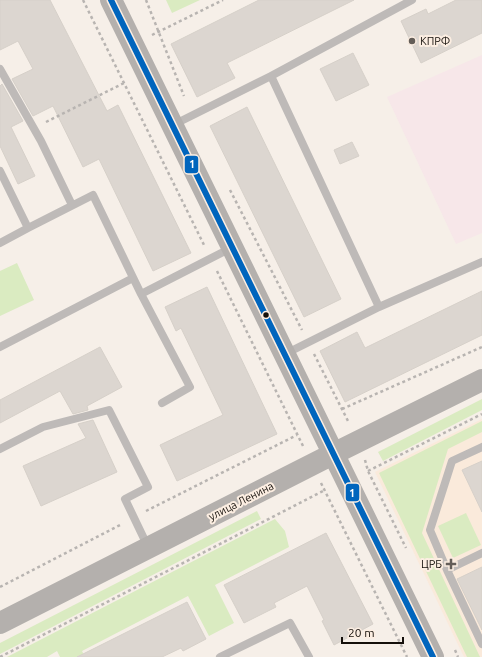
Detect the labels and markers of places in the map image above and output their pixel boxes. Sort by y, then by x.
place label: КПРФ [420,35,450,47]
marker: КПРФ [407,36,417,46]
unlabelled marker [261,310,271,320]
place label: ЦРБ [421,558,442,570]
marker: ЦРБ [445,558,457,570]

